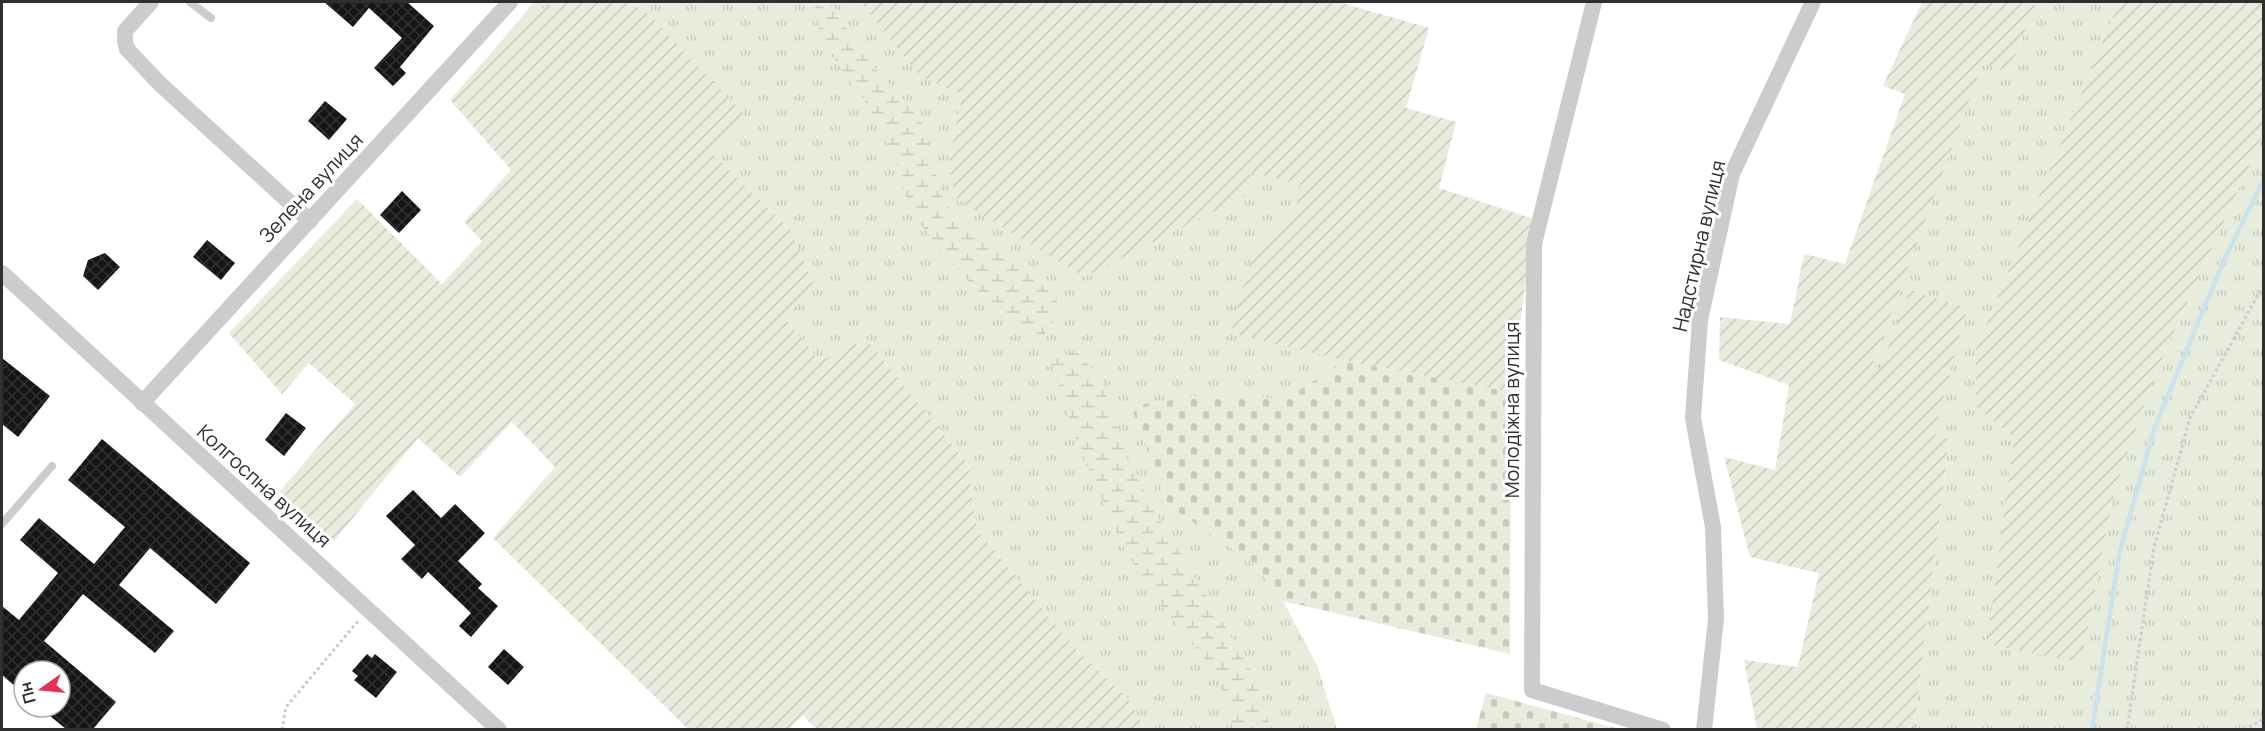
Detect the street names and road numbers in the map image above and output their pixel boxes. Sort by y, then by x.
street label: Зелена вулиця [253,127,369,248]
street label: Надстирна вулиця [1666,158,1731,334]
street label: Молодіжна вулиця [1498,322,1525,498]
street label: Колгоспна вулиця [191,418,337,553]

